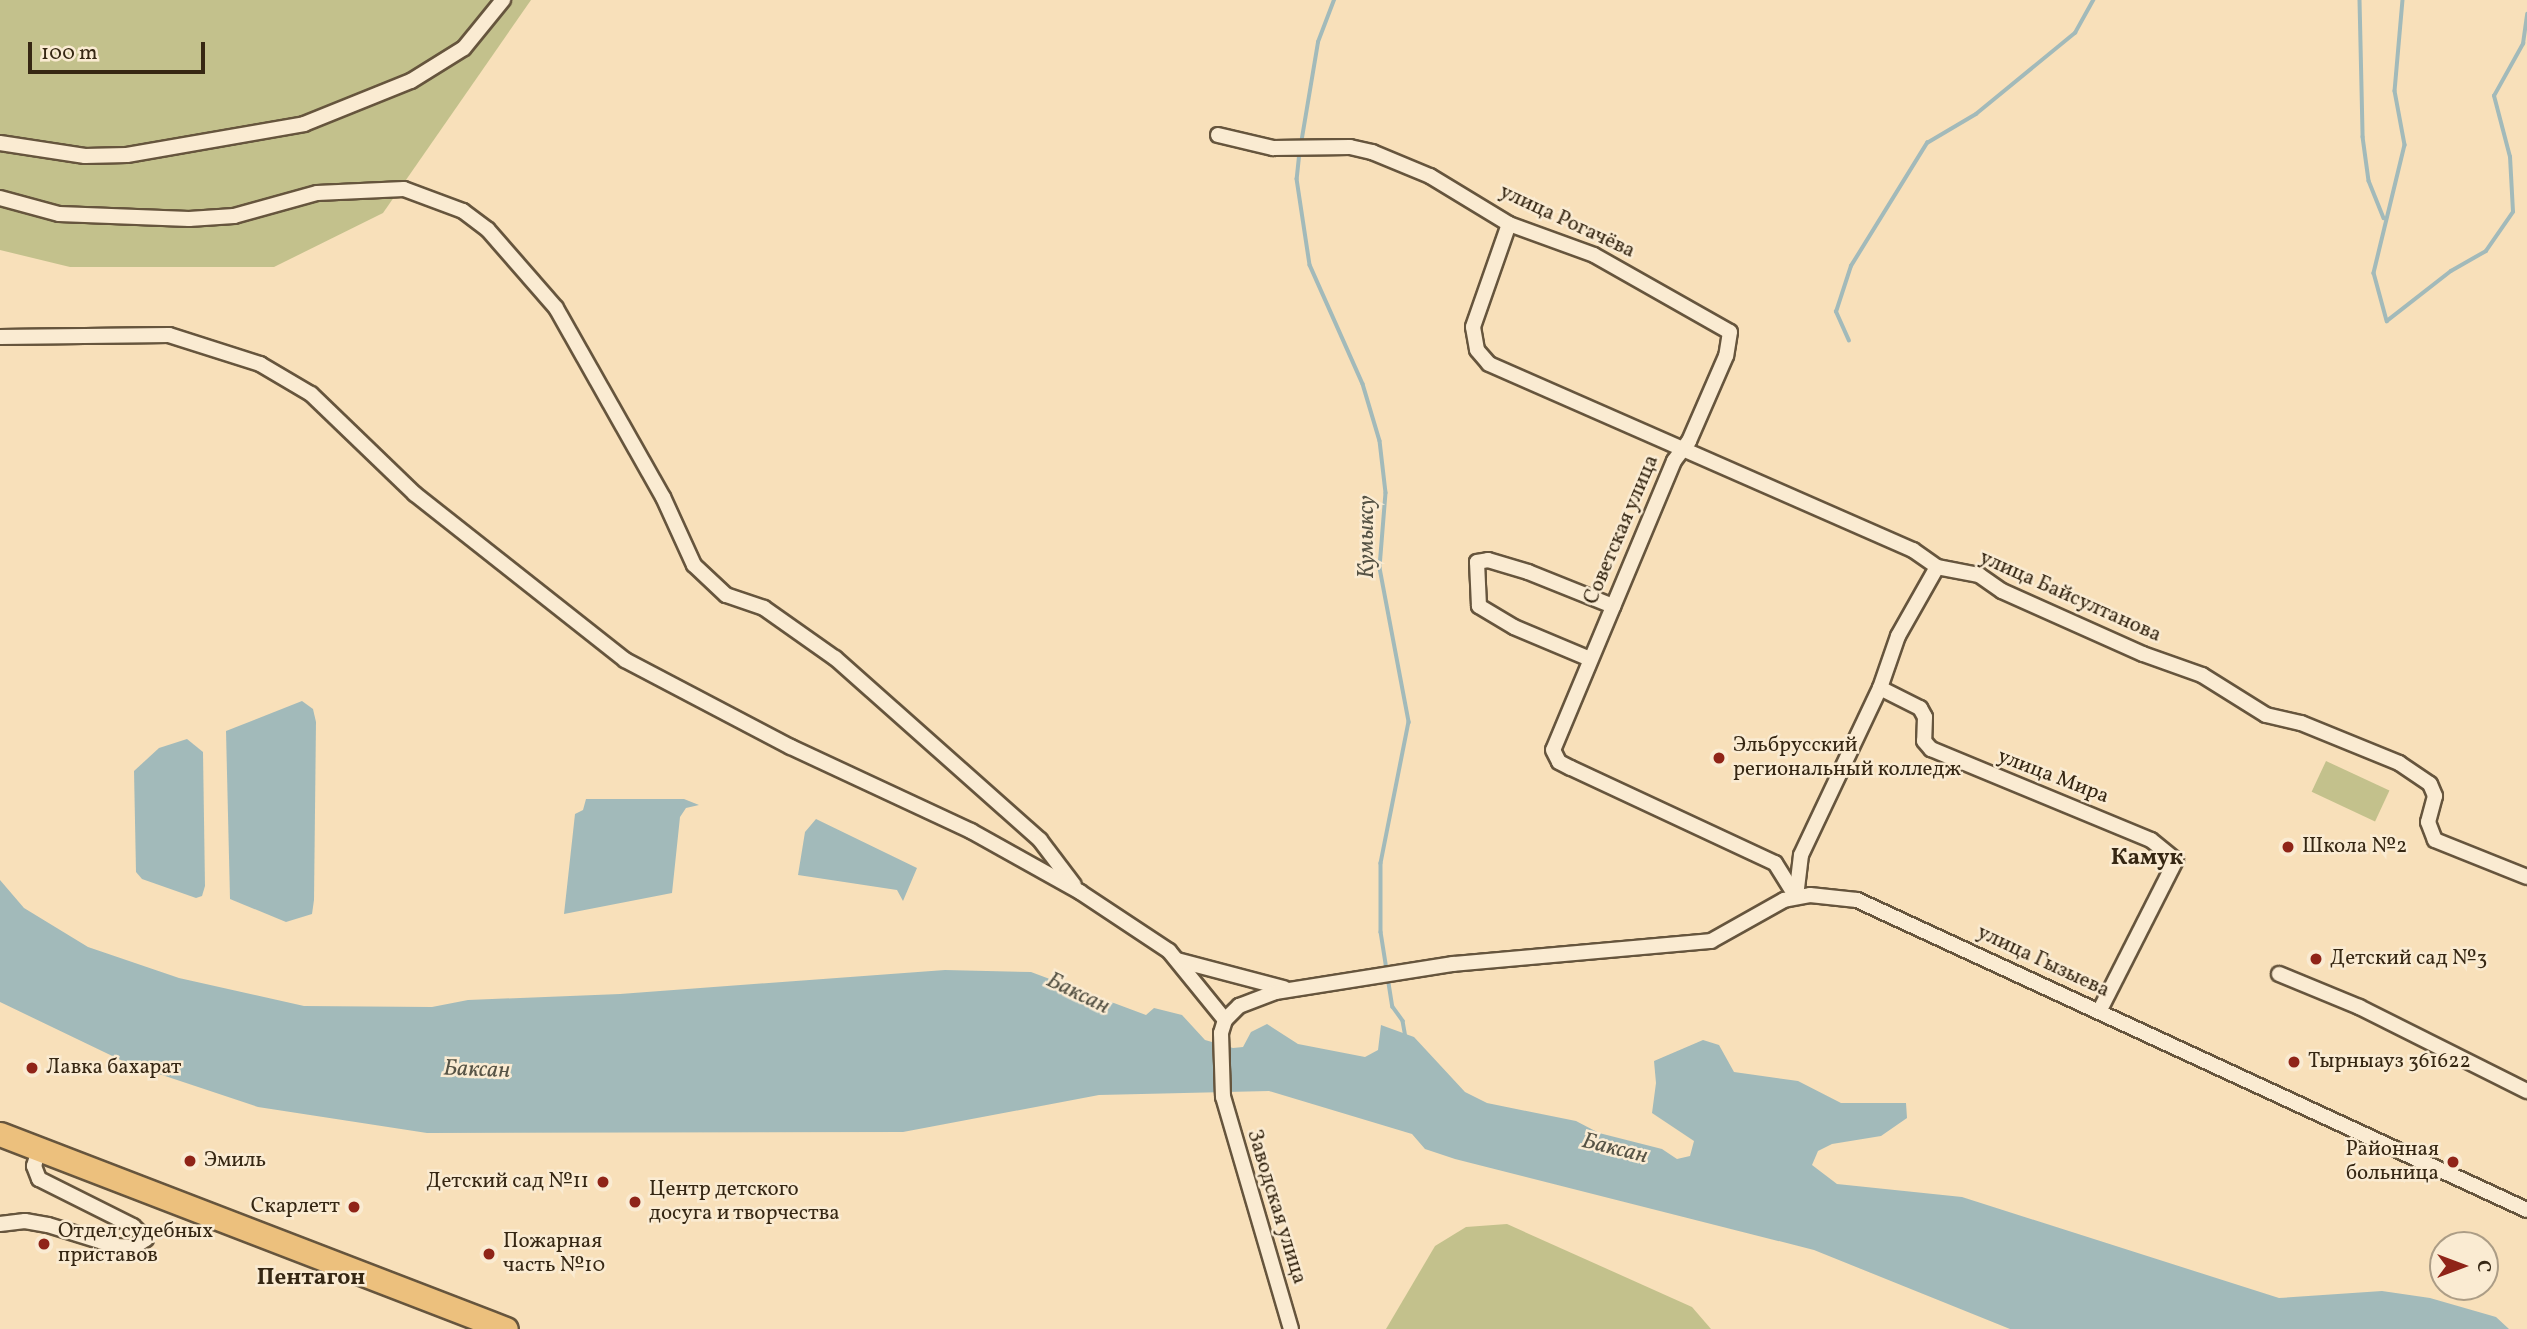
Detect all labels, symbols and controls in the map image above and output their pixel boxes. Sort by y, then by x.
scale bar [32,28,208,72]
text: 100 m [41,39,98,68]
street label: улица Рогачёва [1495,180,1639,264]
street label: Советская улица [1579,451,1665,609]
water label: Кумыксу [1353,495,1381,579]
street label: улица Байсултанова [1975,546,2165,648]
place label: Эльбрусский региональный колледж [1733,733,1961,783]
street label: улица Мира [1994,744,2112,810]
marker: Эльбрусский региональный колледж [1711,750,1727,766]
place label: Школа №2 [2302,834,2407,860]
marker: Школа №2 [2280,839,2296,855]
district label: Камук [2111,844,2183,872]
street label: улица Гызыева [1973,920,2113,1004]
place label: Детский сад №3 [2330,946,2487,972]
marker: Детский сад №3 [2308,951,2324,967]
water label: Баксан [1042,967,1114,1021]
place label: Тырныауз 361622 [2308,1049,2471,1075]
marker: Тырныауз 361622 [2286,1054,2302,1070]
place label: Лавка бахарат [46,1055,181,1081]
water label: Баксан [443,1055,511,1085]
marker: Лавка бахарат [24,1060,40,1076]
street label: Заводская улица [1240,1126,1312,1288]
water label: Баксан [1579,1128,1651,1170]
place label: Районная больница [2345,1137,2439,1187]
place label: Эмиль [204,1148,266,1174]
marker: Эмиль [182,1153,198,1169]
marker: Районная больница [2445,1154,2461,1170]
place label: Детский сад №11 [426,1169,589,1195]
marker: Детский сад №11 [595,1174,611,1190]
place label: Центр детского досуга и творчества [649,1177,840,1227]
place label: Скарлетт [251,1194,340,1220]
marker: Центр детского досуга и творчества [627,1194,643,1210]
marker: Скарлетт [346,1199,362,1215]
place label: Отдел судебных приставов [58,1219,213,1269]
place label: Пожарная часть №10 [503,1229,605,1279]
north arrow [2429,1231,2499,1301]
marker: Отдел судебных приставов [36,1236,52,1252]
marker: Пожарная часть №10 [481,1246,497,1262]
text: С [2470,1260,2496,1272]
district label: Пентагон [257,1264,365,1292]

